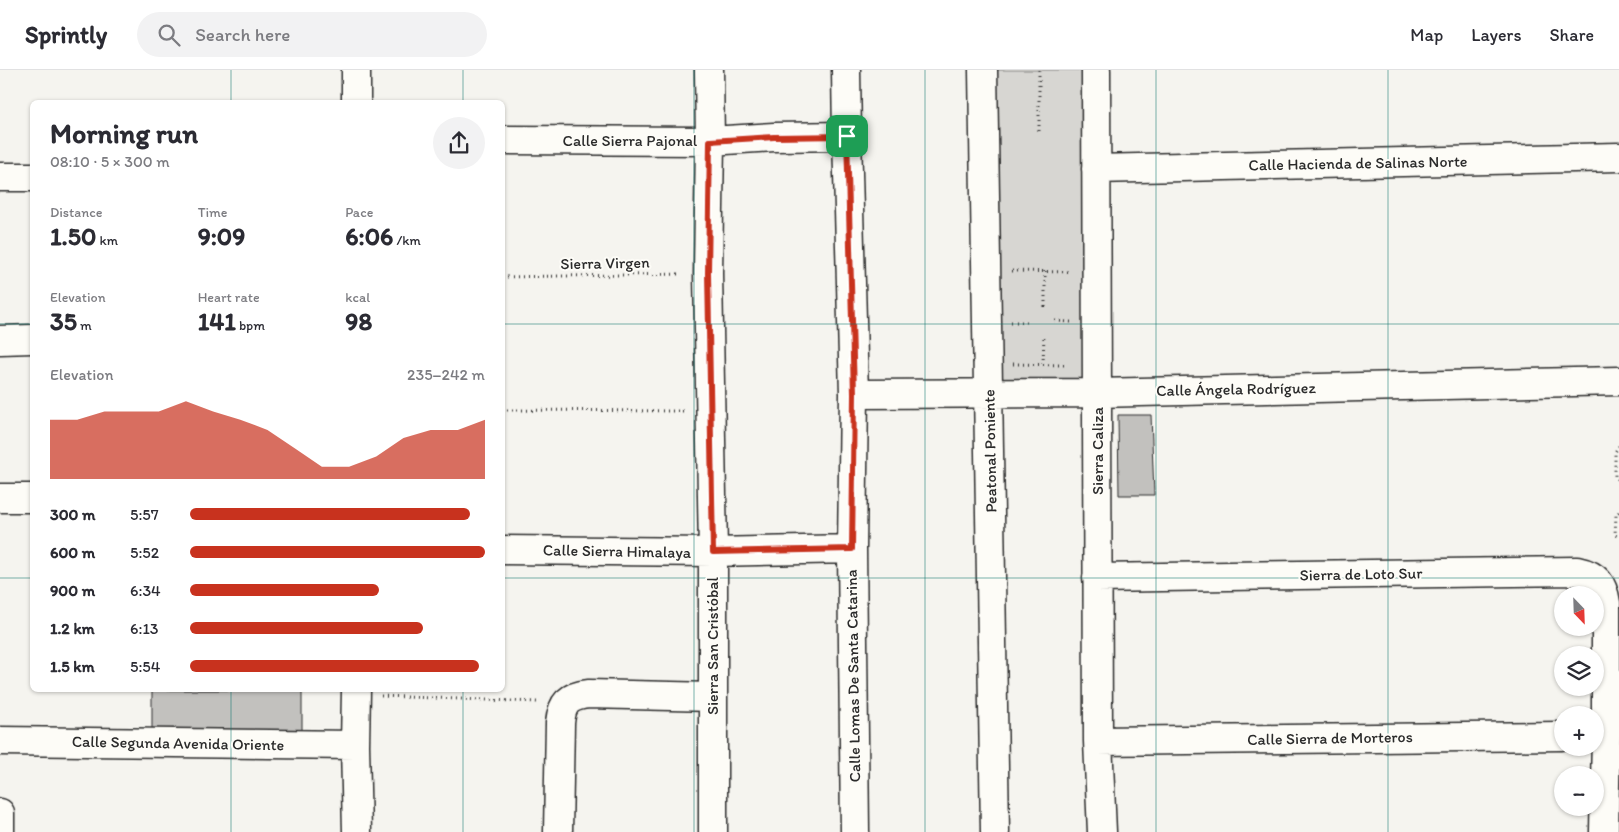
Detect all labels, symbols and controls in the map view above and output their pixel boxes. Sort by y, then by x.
search box [137,12,487,57]
text: Sprintly [25,20,107,49]
icon: search [155,21,183,49]
text: Search here [195,23,290,46]
text: Map [1410,24,1443,46]
text: Layers [1471,24,1521,46]
text: Share [1549,24,1594,46]
pin [826,115,868,157]
text: Morning run [50,116,198,150]
button: share [433,117,485,169]
icon: arrive [833,122,861,150]
street label: Calle Sierra Pajonal [563,131,698,150]
text: 08:10 · 5 × 300 m [50,152,170,171]
street label: Calle Hacienda de Salinas Norte [1248,152,1468,174]
text: Distance [50,204,102,221]
text: Time [198,204,228,221]
text: Pace [345,204,373,221]
text: 1.50 [50,221,96,251]
text: 9:09 [198,221,245,251]
text: 6:06 [345,221,393,251]
text: km [96,232,118,249]
text: /km [393,232,421,249]
street label: Sierra Virgen [560,253,650,273]
text: Elevation [50,289,106,306]
text: Heart rate [198,289,260,306]
text: kcal [345,289,370,306]
text: 35 [50,306,77,336]
text: 141 [198,306,236,336]
text: 98 [345,306,372,336]
text: m [77,317,92,334]
text: bpm [236,317,265,334]
text: Elevation [50,365,114,384]
text: 235–242 m [407,365,485,384]
street label: Calle Ángela Rodríguez [1156,378,1317,400]
street label: Peatonal Poniente [979,389,1001,513]
street label: Sierra Caliza [1088,406,1107,495]
text: 300 m [50,505,96,524]
text: 5:57 [130,505,159,524]
street label: Calle Sierra Himalaya [543,540,692,562]
text: 600 m [50,543,95,562]
text: 5:52 [130,543,159,562]
street label: Sierra de Loto Sur [1299,563,1423,585]
street label: Calle Lomas De Santa Catarina [842,569,864,783]
street label: Sierra San Cristóbal [703,576,722,715]
text: 900 m [50,581,95,600]
text: 6:34 [130,581,161,600]
north arrow [1554,586,1604,636]
map controls [1554,586,1604,816]
text: 1.2 km [50,619,95,638]
text: 6:13 [130,619,159,638]
button: layers [1554,646,1604,696]
text: 1.5 km [50,657,95,676]
text: 5:54 [130,657,160,676]
button: + [1554,706,1604,756]
street label: Calle Sierra de Morteros [1247,727,1413,749]
street label: Calle Segunda Avenida Oriente [72,732,284,754]
button: − [1554,766,1604,816]

